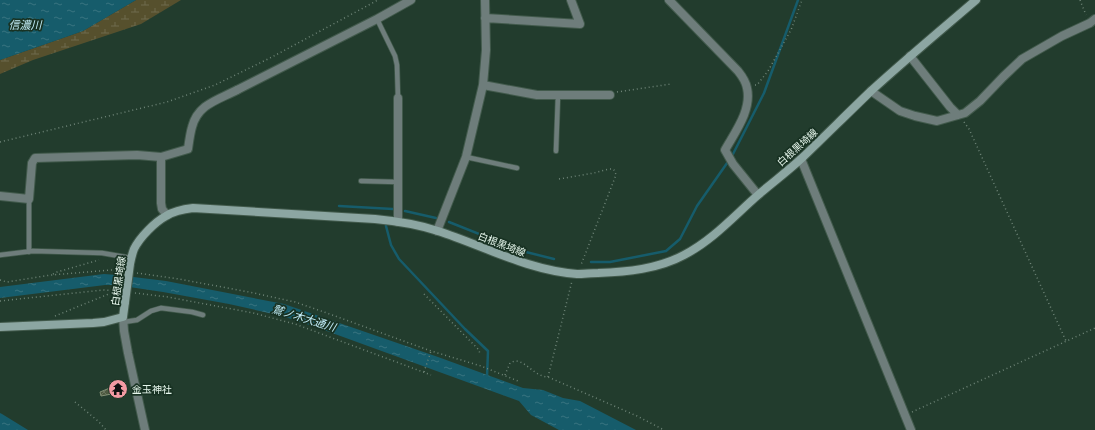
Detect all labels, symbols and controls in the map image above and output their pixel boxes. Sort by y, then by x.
water label: 信濃川 [9,16,42,32]
street label: 白根黒埼線 [773,124,820,169]
street label: 白根黒埼線 [476,228,528,259]
street label: 白根黒埼線 [107,255,128,307]
water label: 鷲ノ木大通川 [270,300,339,335]
temple icon: 金玉神社 [107,378,129,400]
place label: 金玉神社 [132,381,172,396]

